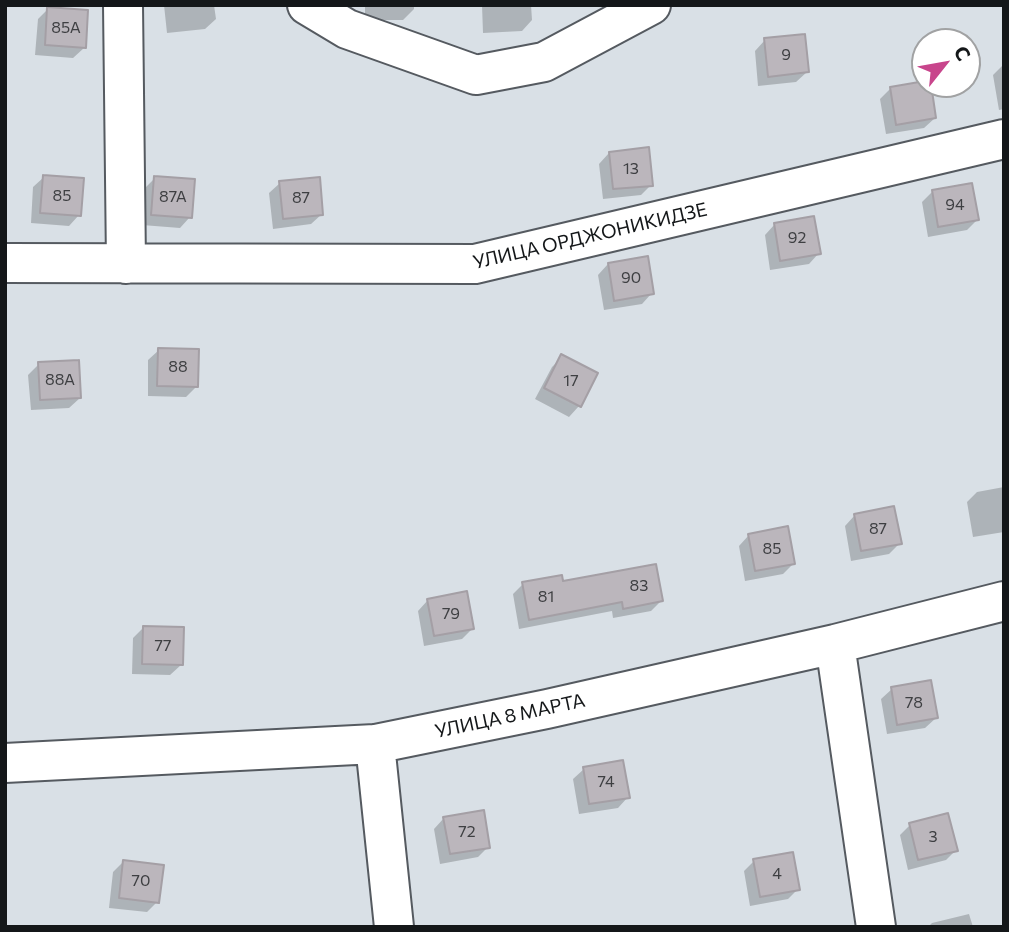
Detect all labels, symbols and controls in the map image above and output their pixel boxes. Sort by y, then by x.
house number: 85А [51,18,81,38]
north arrow [911,28,981,98]
text: С [950,41,976,64]
house number: 9 [781,45,791,65]
house number: 13 [623,159,639,179]
house number: 85 [53,186,71,206]
house number: 87А [159,187,187,207]
house number: 87 [292,188,310,208]
house number: 94 [945,195,965,215]
street label: УЛИЦА ОРДЖОНИКИДЗЕ [471,198,709,274]
house number: 92 [788,228,806,248]
house number: 90 [621,268,641,288]
house number: 88 [168,357,188,377]
house number: 88А [45,370,75,390]
house number: 17 [563,371,579,391]
house number: 87 [869,519,887,539]
house number: 85 [763,539,781,559]
house number: 83 [630,576,648,596]
house number: 81 [538,587,554,607]
house number: 79 [442,604,460,624]
house number: 77 [155,636,171,656]
street label: УЛИЦА 8 МАРТА [433,689,587,743]
house number: 78 [905,693,923,713]
house number: 74 [597,772,615,792]
house number: 72 [458,822,476,842]
house number: 3 [928,827,938,847]
house number: 4 [772,864,782,884]
house number: 70 [132,871,150,891]

